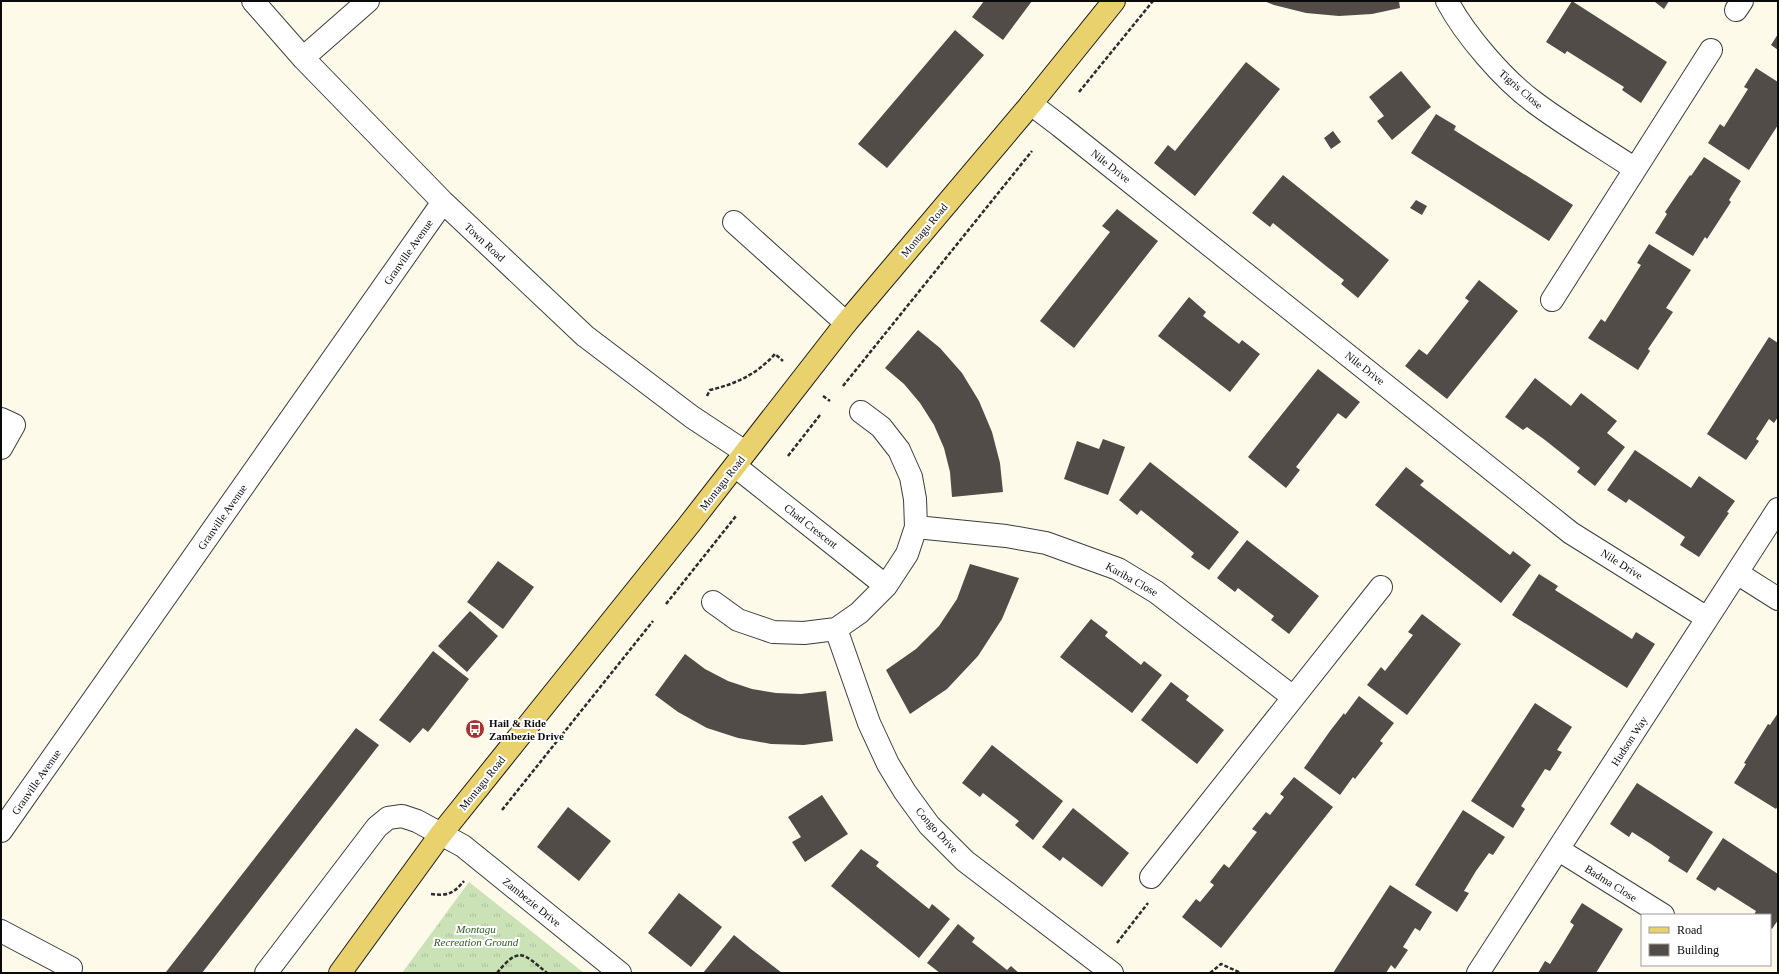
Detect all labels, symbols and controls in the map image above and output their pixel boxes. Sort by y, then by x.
street label: Tigris Close [1497,67,1545,111]
street label: Nile Drive [1089,147,1133,185]
street label: Montagu Road [898,201,950,259]
street label: Granville Avenue [381,217,435,287]
street label: Town Road [462,220,508,264]
street label: Nile Drive [1343,349,1387,387]
street label: Montagu Road [697,453,747,513]
street label: Granville Avenue [195,482,249,552]
street label: Chad Crescent [782,501,840,551]
street label: Nile Drive [1599,547,1645,582]
street label: Kariba Close [1104,560,1160,598]
street label: Hudson Way [1609,714,1650,768]
place label: Hail & Ride Zambezie Drive [489,717,564,742]
bus stop icon: Hail & Ride Zambezie Drive [464,718,486,740]
street label: Granville Avenue [9,747,63,817]
street label: Montagu Road [457,753,508,812]
street label: Congo Drive [913,805,961,855]
street label: Badma Close [1583,862,1639,904]
street label: Zambezie Drive [501,875,564,929]
legend [1641,914,1771,966]
park label: Montagu Recreation Ground [433,923,519,948]
text: Road [1677,923,1702,937]
text: Building [1677,943,1719,957]

